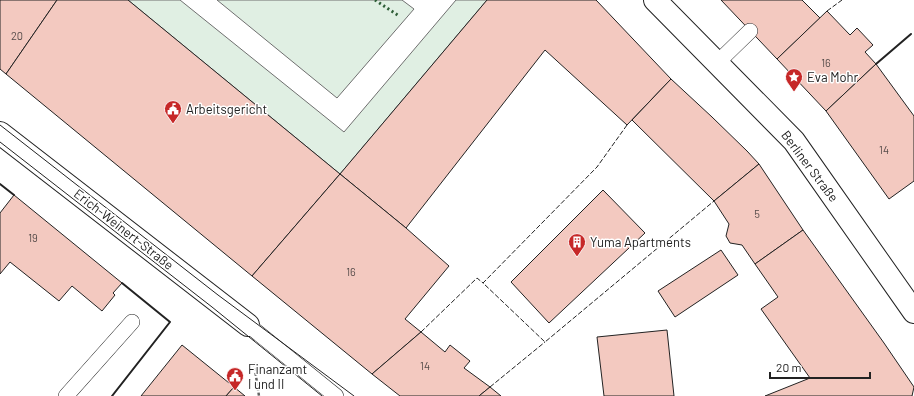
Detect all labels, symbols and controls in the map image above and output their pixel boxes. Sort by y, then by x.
house number: 20 [11,29,23,42]
house number: 16 [821,56,831,69]
place icon: Eva Mohr [784,67,804,92]
place label: Eva Mohr [807,69,859,85]
public building icon: Arbeitsgericht [163,99,183,124]
place label: Arbeitsgericht [186,101,267,117]
street label: Berliner Straße [778,127,842,205]
house number: 14 [879,143,889,156]
street label: Erich-Weinert-Straße [71,185,177,273]
house number: 5 [754,207,760,220]
house number: 19 [28,231,38,244]
building icon: Yuma Apartments [567,232,587,257]
place label: Yuma Apartments [590,234,691,250]
house number: 16 [346,265,356,278]
scale bar [770,354,870,380]
house number: 14 [420,359,430,372]
text: 20 m [776,360,802,374]
place label: Finanzamt I und II [248,361,307,392]
public building icon: Finanzamt I und II [225,366,245,391]

